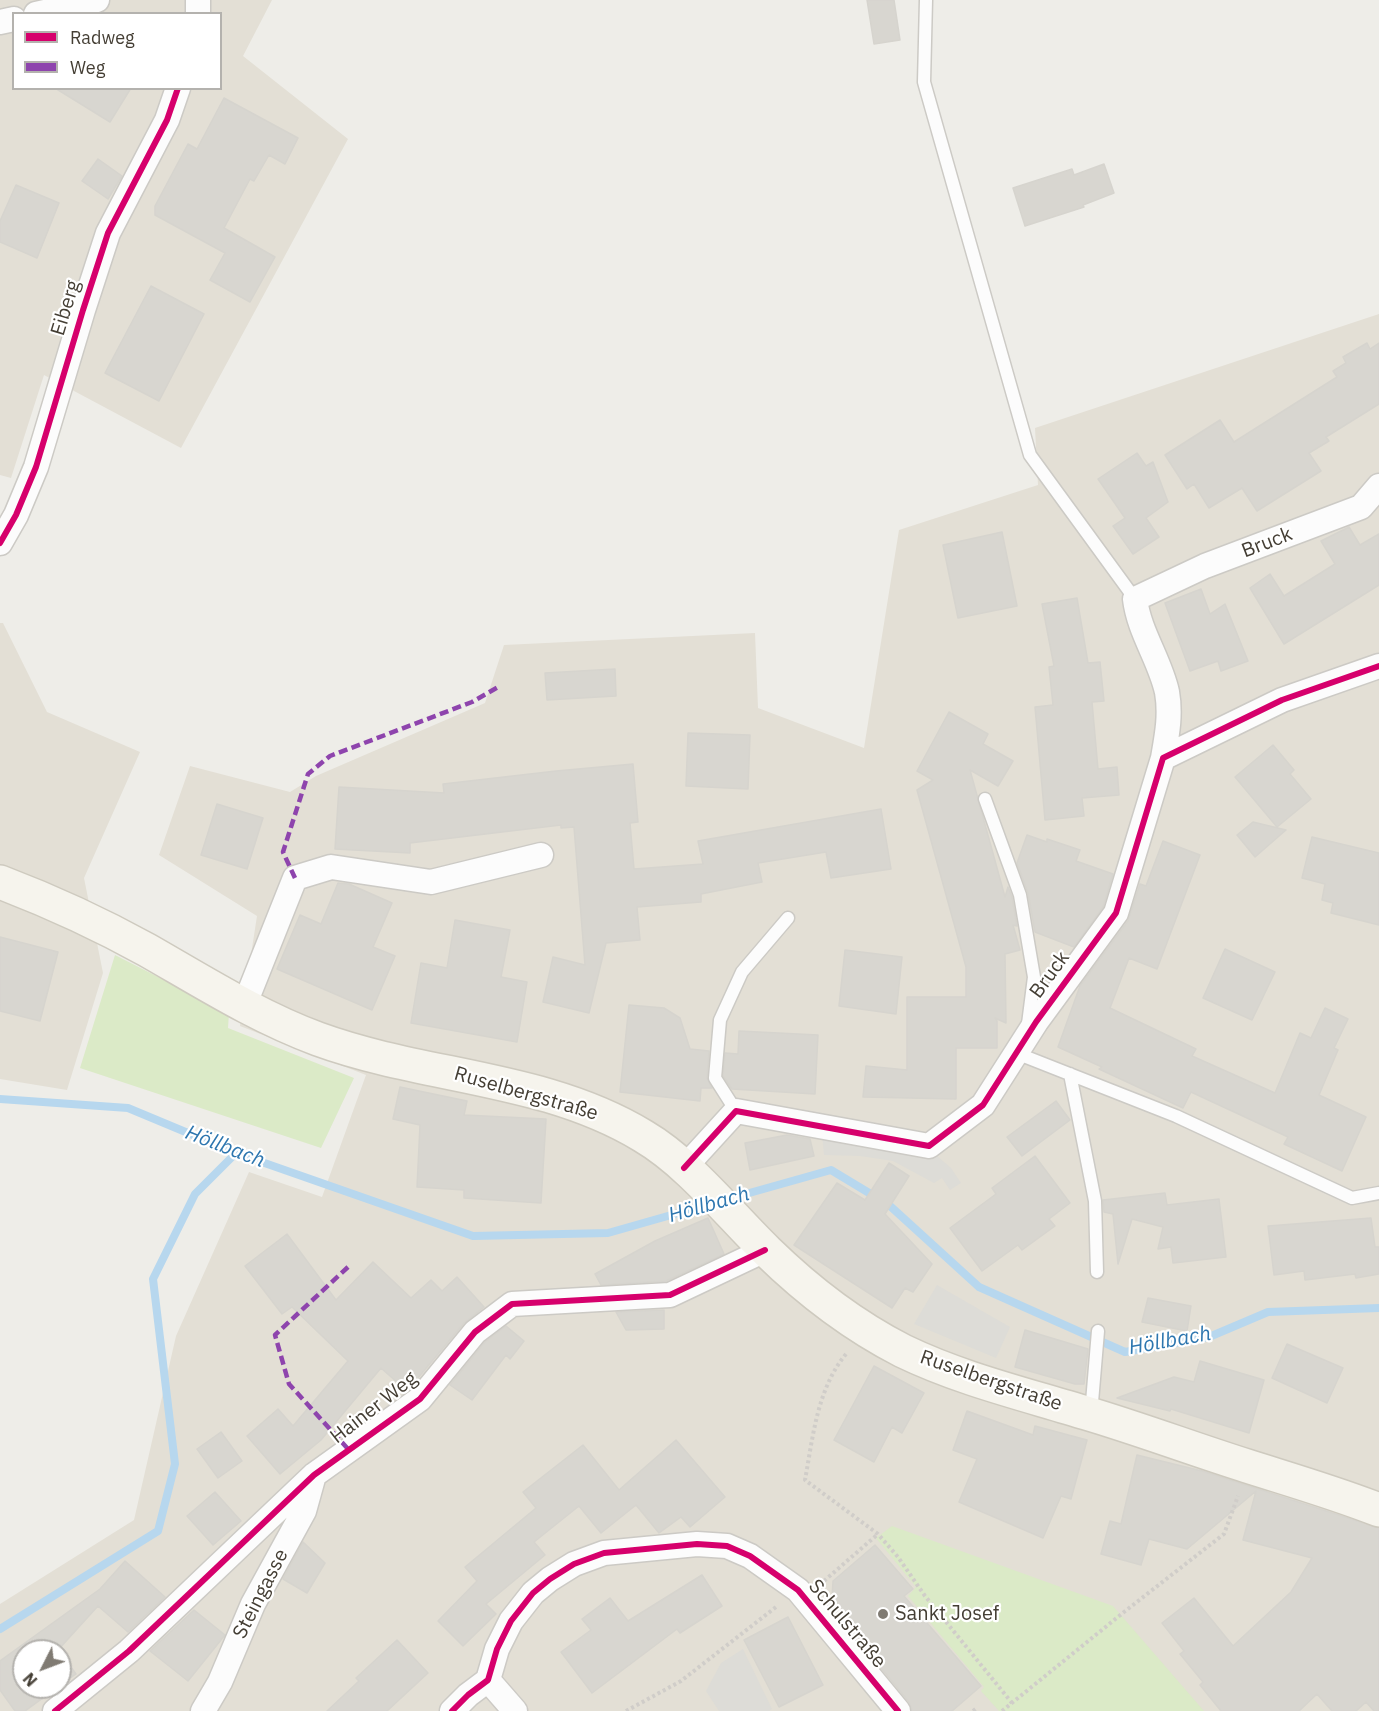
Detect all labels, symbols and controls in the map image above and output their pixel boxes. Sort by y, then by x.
legend [12,12,222,90]
text: Radweg [70,26,135,49]
text: Weg [70,56,105,79]
street label: Eiberg [46,277,86,339]
street label: Bruck [1238,522,1296,564]
street label: Bruck [1025,947,1075,1003]
street label: Ruselbergstraße [451,1062,601,1126]
water label: Höllbach [182,1120,268,1174]
water label: Höllbach [666,1181,752,1229]
water label: Höllbach [1127,1321,1213,1361]
street label: Ruselbergstraße [917,1345,1065,1417]
street label: Hainer Weg [326,1367,422,1449]
street label: Steingasse [228,1545,294,1643]
street label: Schulstraße [803,1575,891,1673]
place label: Sankt Josef [895,1602,999,1626]
marker: Sankt Josef [876,1607,890,1621]
north arrow [12,1639,72,1699]
text: N [19,1669,41,1691]

